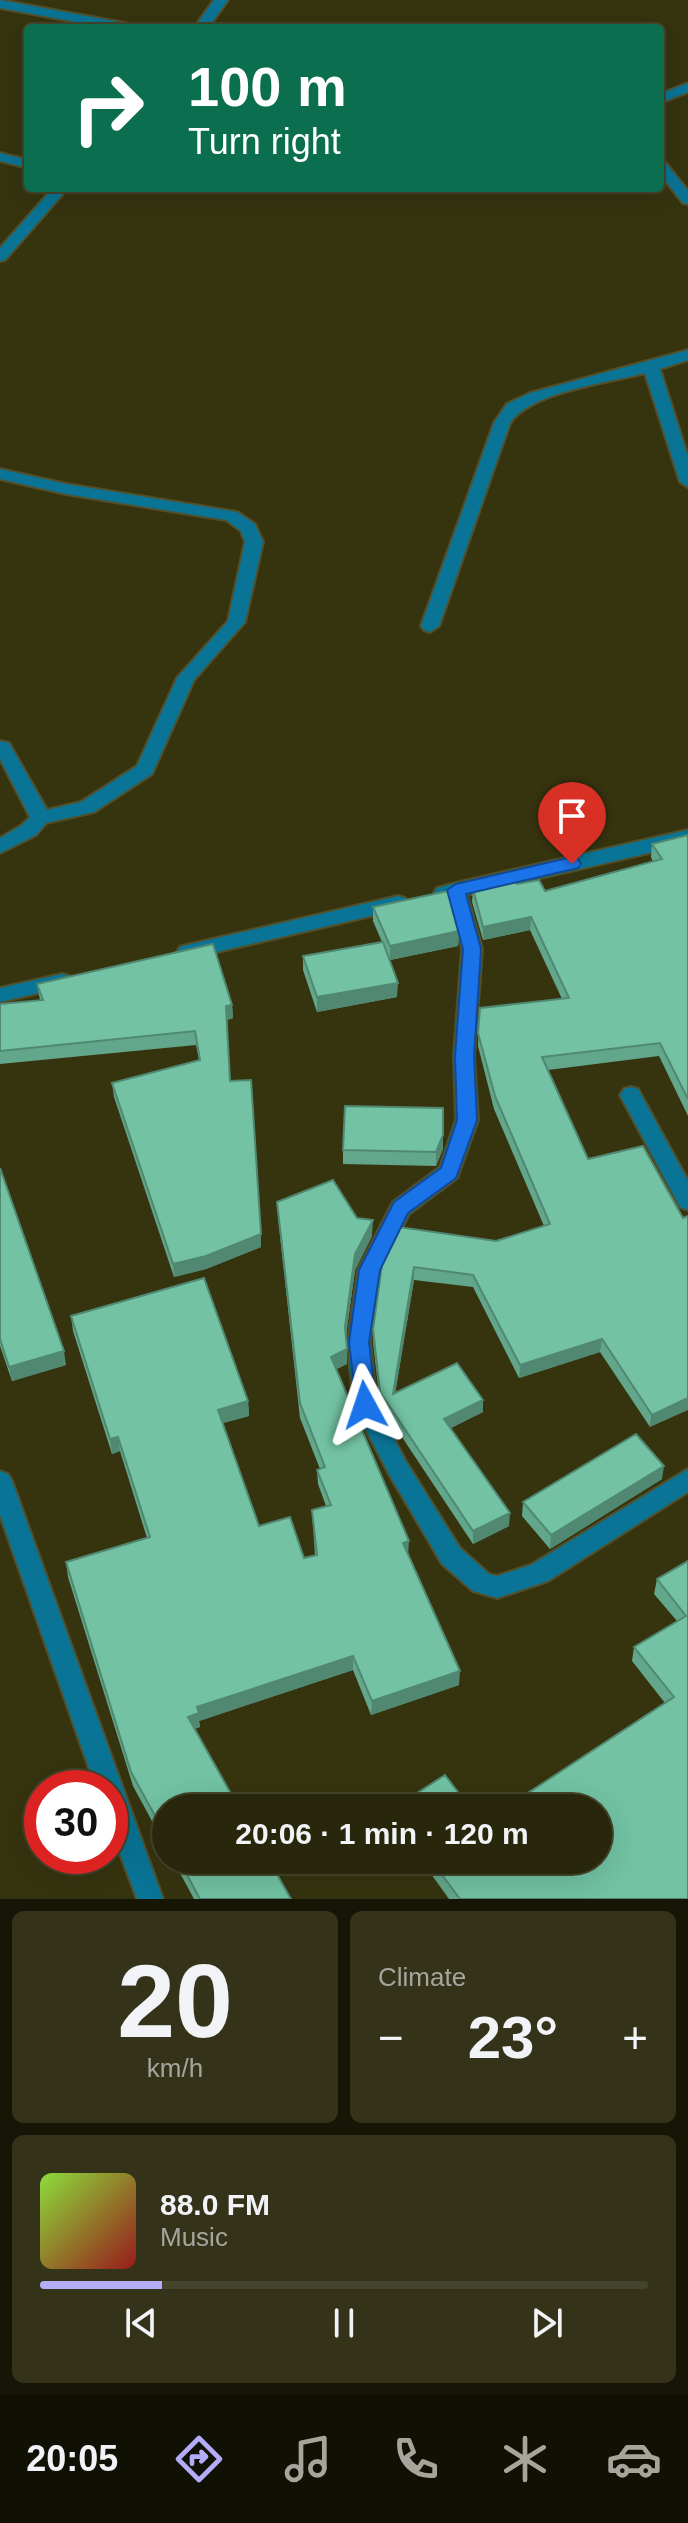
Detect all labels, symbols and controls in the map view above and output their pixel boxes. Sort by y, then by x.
text: 100 m [188,55,347,118]
icon: right [56,56,160,160]
text: Turn right [188,121,341,162]
pin [538,782,606,864]
icon: arrive [550,794,594,838]
position arrow [323,1363,407,1447]
speed limit sign: 30 [24,1770,128,1874]
text: 20:06 · 1 min · 120 m [235,1817,529,1850]
text: 20 [117,1943,233,2059]
text: Climate [378,1962,466,1992]
text: 23° [468,2004,558,2071]
text: − [378,2013,404,2062]
text: + [622,2013,648,2062]
text: km/h [147,2053,203,2083]
text: 88.0 FM [160,2188,270,2221]
text: Music [160,2222,228,2252]
icon: previous [119,2301,163,2345]
icon: pause [322,2301,366,2345]
icon: next [525,2301,569,2345]
icon: directions [171,2431,227,2487]
icon: music [280,2431,336,2487]
icon: phone [388,2431,444,2487]
icon: climate [497,2431,553,2487]
icon: car [606,2431,662,2487]
text: 20:05 [26,2438,118,2479]

